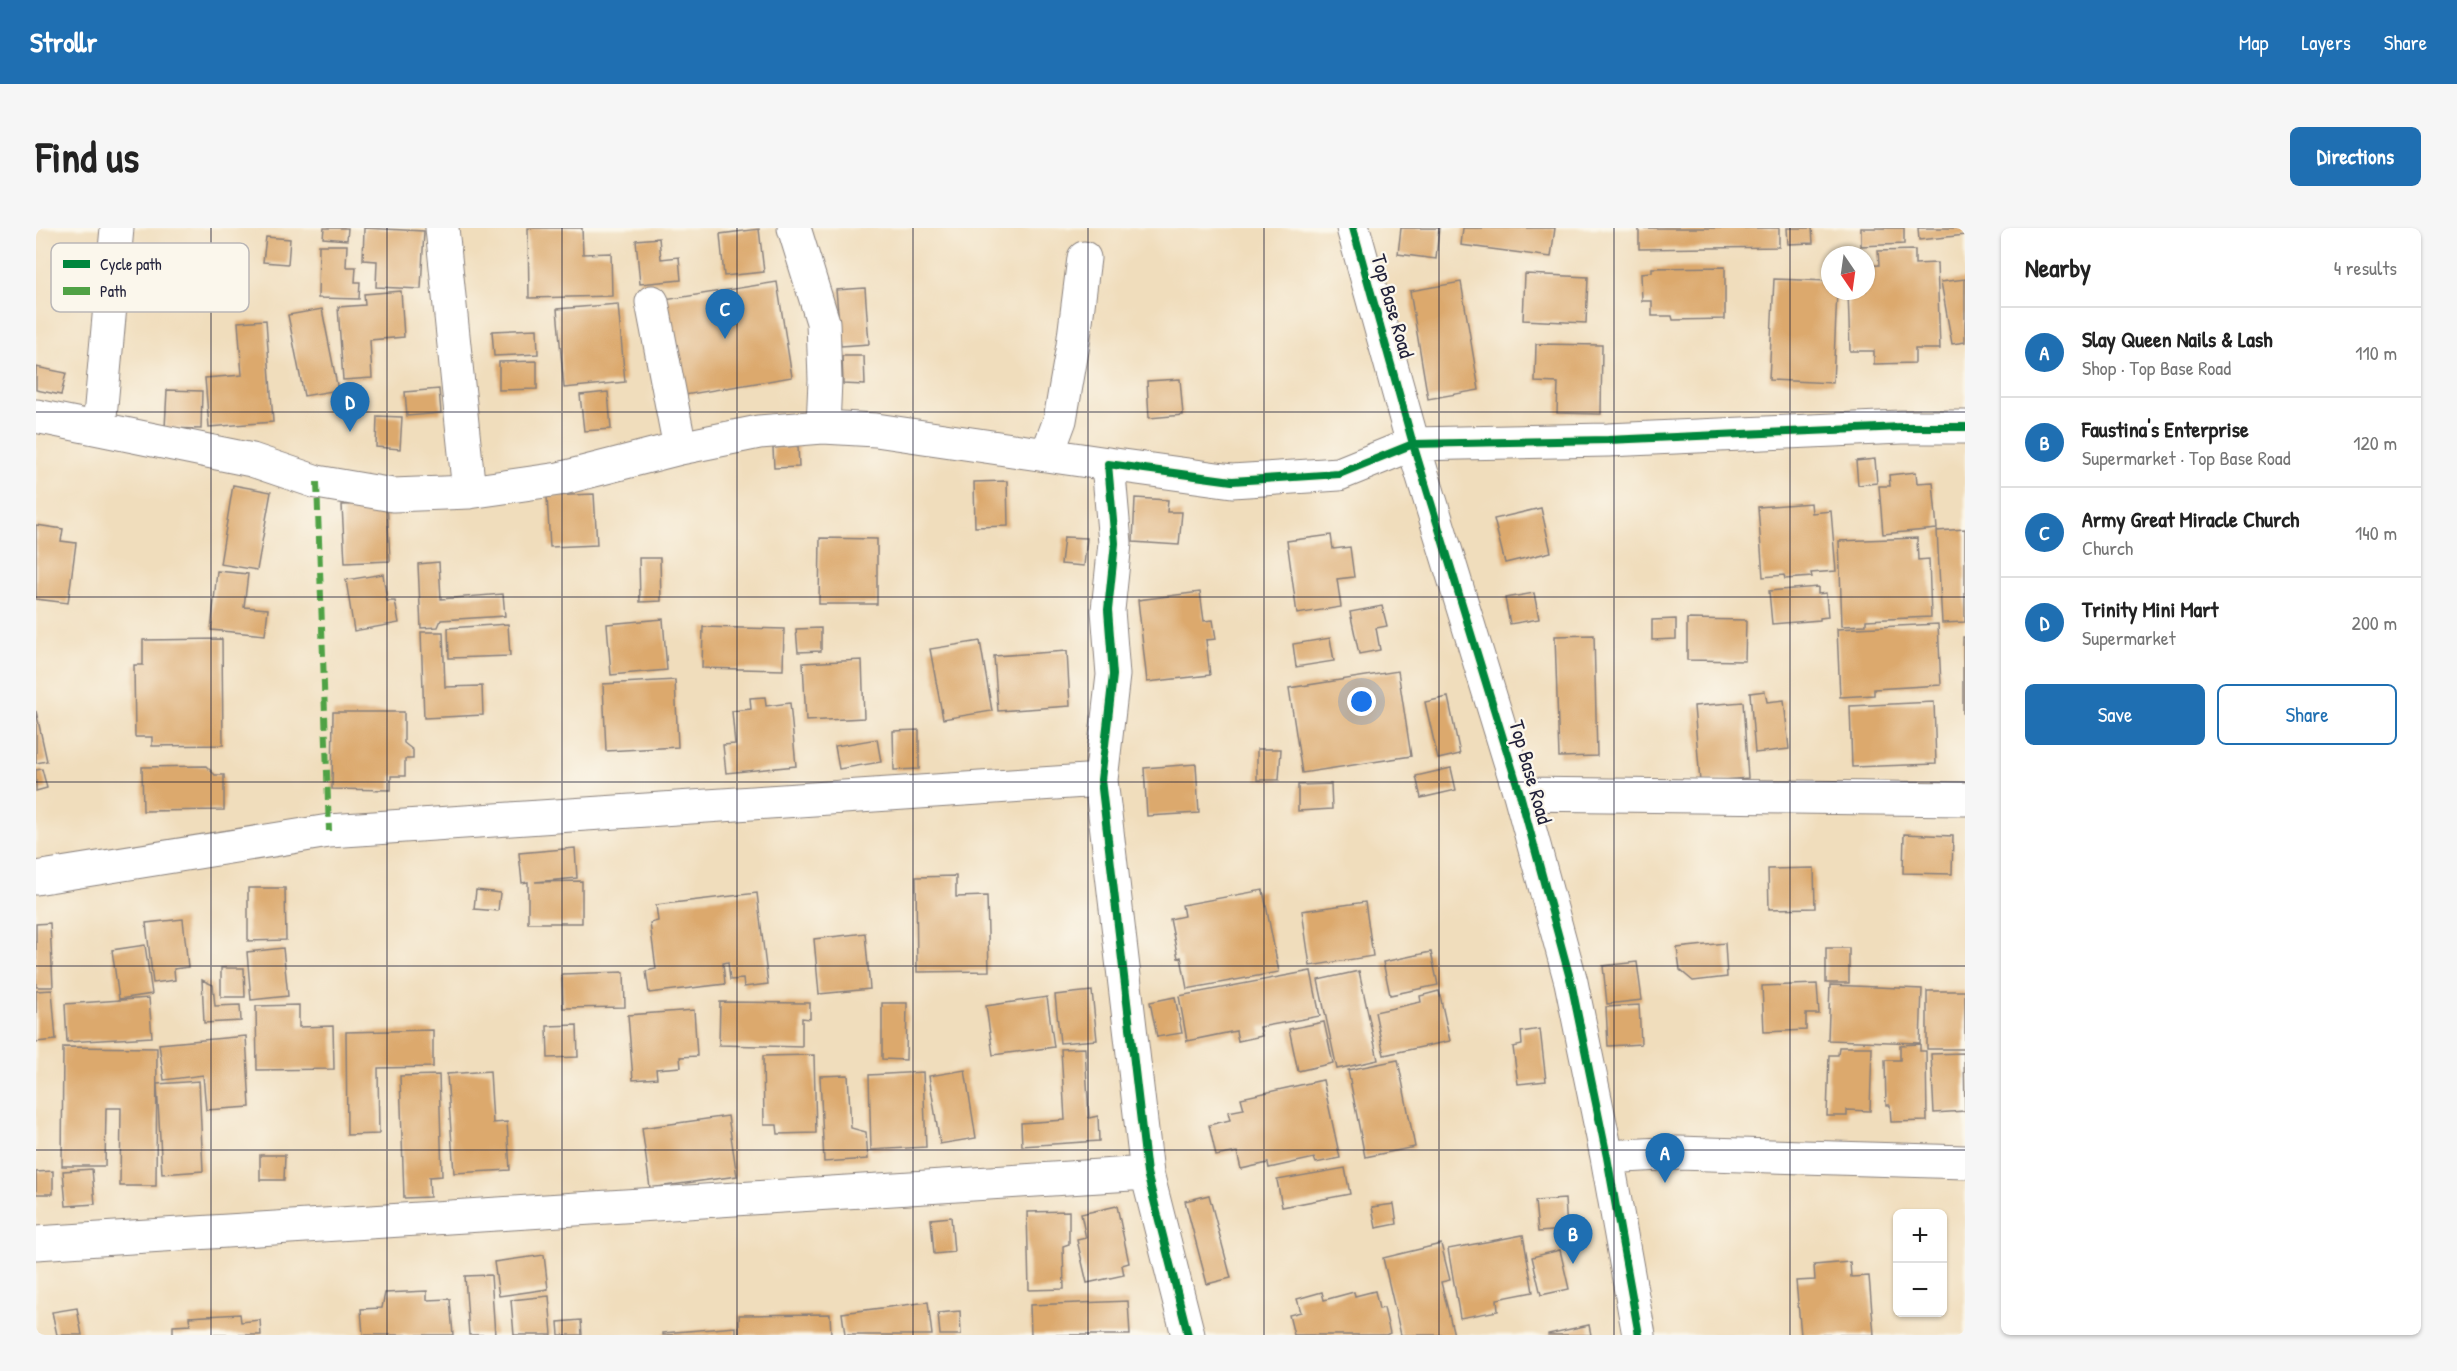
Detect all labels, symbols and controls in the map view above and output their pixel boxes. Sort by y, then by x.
text: Strollr [30,23,97,61]
text: Map [2239,28,2268,57]
text: Layers [2301,28,2351,57]
text: Share [2384,28,2427,57]
button: Directions [2290,127,2421,186]
text: Find us [36,128,139,185]
legend [51,243,249,312]
north arrow [1821,246,1875,300]
text: Nearby [2025,250,2091,285]
street label: Top Base Road [1364,251,1422,361]
text: Cycle path [100,253,162,275]
text: 4 results [2334,254,2397,281]
text: Path [100,280,126,302]
pin: C [706,290,744,339]
text: Slay Queen Nails & Lash [2082,324,2273,354]
text: A [2040,339,2049,366]
text: 110 m [2355,339,2397,366]
text: Shop · Top Base Road [2082,354,2231,381]
pin: D [330,382,370,432]
text: Faustina's Enterprise [2082,414,2249,444]
text: B [2039,429,2050,456]
text: 120 m [2353,429,2397,456]
text: Supermarket · Top Base Road [2082,444,2290,471]
text: Army Great Miracle Church [2082,504,2299,534]
text: C [2039,519,2050,546]
text: 140 m [2355,519,2397,546]
text: Church [2082,534,2133,561]
text: Trinity Mini Mart [2082,594,2218,624]
text: D [2040,609,2049,636]
text: 200 m [2352,609,2397,636]
text: Supermarket [2082,624,2176,651]
button: Save [2025,684,2205,745]
button: Share [2217,684,2397,745]
your location [1347,687,1376,716]
street label: Top Base Road [1502,717,1560,827]
pin: A [1646,1134,1684,1183]
map controls [1893,1209,1947,1317]
button: + [1893,1209,1947,1263]
pin: B [1554,1214,1592,1264]
button: − [1893,1263,1947,1317]

